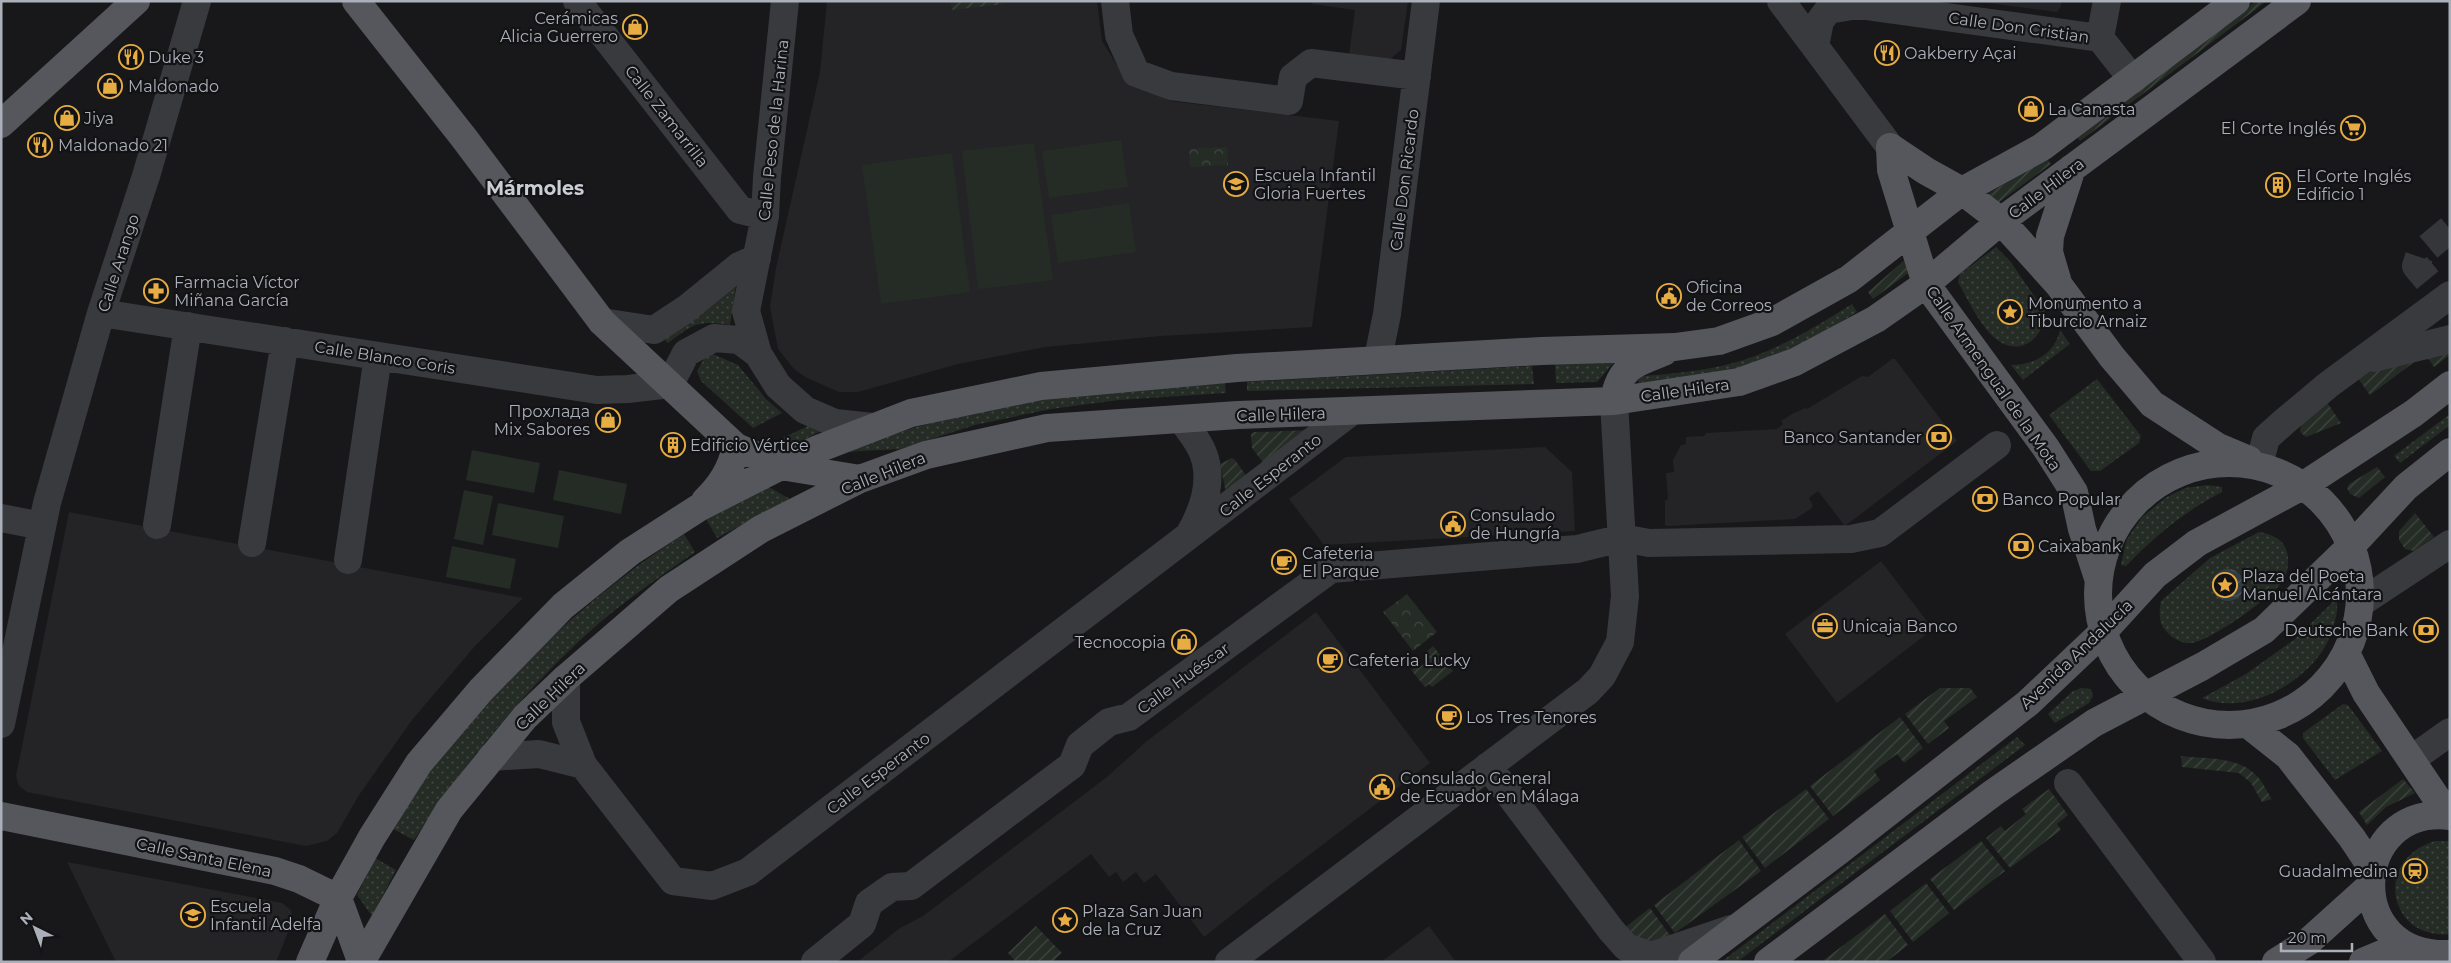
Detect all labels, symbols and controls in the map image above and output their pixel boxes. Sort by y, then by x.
street label: Calle Don Cristian [1947,8,2091,47]
place label: Cerámicas Alicia Guerrero [500,9,618,46]
shop icon: Cerámicas Alicia Guerrero [622,14,648,40]
street label: Calle Peso de la Harina [755,39,792,222]
restaurant icon: Oakberry Açai [1874,40,1900,66]
restaurant icon: Duke 3 [118,44,144,70]
place label: Oakberry Açai [1904,44,2017,63]
place label: Duke 3 [148,48,204,67]
street label: Calle Zamarrilla [621,61,712,171]
shop icon: Maldonado [97,73,123,99]
place label: Maldonado [128,77,219,96]
shop icon: La Canasta [2018,96,2044,122]
place label: La Canasta [2048,100,2135,119]
shop icon: Jiya [54,105,80,131]
street label: Calle Don Ricardo [1386,108,1423,252]
place label: Jiya [83,109,114,128]
supermarket icon: El Corte Inglés [2340,115,2366,141]
place label: El Corte Inglés [2221,119,2336,138]
restaurant icon: Maldonado 21 [27,132,53,158]
place label: Maldonado 21 [58,136,168,155]
street label: Calle Hilera [2005,154,2088,223]
place label: Escuela Infantil Gloria Fuertes [1254,166,1376,203]
place label: El Corte Inglés Edificio 1 [2296,167,2411,204]
school or university icon: Escuela Infantil Gloria Fuertes [1223,171,1249,197]
building icon: El Corte Inglés Edificio 1 [2265,172,2291,198]
district label: Mármoles [486,177,584,200]
street label: Calle Arango [94,212,143,314]
place label: Farmacia Víctor Miñana García [174,273,300,310]
pharmacy icon: Farmacia Víctor Miñana García [143,278,169,304]
place label: Oficina de Correos [1686,278,1772,315]
street label: Calle Armengual de la Mota [1922,282,2065,474]
public building icon: Oficina de Correos [1656,283,1682,309]
place label: Monumento a Tiburcio Arnaiz [2028,294,2147,331]
place icon: Monumento a Tiburcio Arnaiz [1997,299,2023,325]
street label: Calle Blanco Coris [313,337,457,378]
street label: Calle Hilera [1639,375,1731,406]
place label: Прохлада Mix Sabores [494,402,590,439]
street label: Calle Hilera [1236,403,1326,426]
shop icon: Прохлада Mix Sabores [595,407,621,433]
bank icon: Banco Santander [1926,424,1952,450]
place label: Banco Santander [1783,428,1922,447]
street label: Calle Esperanto [1215,430,1325,521]
building icon: Edificio Vértice [660,432,686,458]
place label: Edificio Vértice [690,436,809,455]
street label: Calle Hilera [838,448,928,499]
bank icon: Banco Popular [1972,486,1998,512]
place label: Banco Popular [2002,490,2121,509]
place label: Consulado de Hungría [1470,506,1560,543]
public building icon: Consulado de Hungría [1440,511,1466,537]
bank icon: Caixabank [2008,533,2034,559]
place label: Caixabank [2038,537,2122,556]
place label: Cafeteria El Parque [1302,544,1379,581]
cafe icon: Cafeteria El Parque [1271,549,1297,575]
place label: Plaza del Poeta Manuel Alcántara [2242,567,2382,604]
place icon: Plaza del Poeta Manuel Alcántara [2212,572,2238,598]
street label: Avenida Andalucía [2016,596,2137,713]
office icon: Unicaja Banco [1812,613,1838,639]
place label: Unicaja Banco [1842,617,1957,636]
bank icon: Deutsche Bank [2413,617,2439,643]
place label: Deutsche Bank [2285,621,2408,640]
shop icon: Tecnocopia [1171,629,1197,655]
place label: Tecnocopia [1075,633,1166,652]
street label: Calle Huéscar [1134,639,1233,718]
cafe icon: Cafeteria Lucky [1317,647,1343,673]
place label: Cafeteria Lucky [1348,651,1471,670]
street label: Calle Hilera [512,658,589,734]
cafe icon: Los Tres Tenores [1436,704,1462,730]
place label: Los Tres Tenores [1466,708,1597,727]
street label: Calle Esperanto [823,728,934,818]
place label: Consulado General de Ecuador en Málaga [1400,769,1580,806]
public building icon: Consulado General de Ecuador en Málaga [1369,774,1395,800]
street label: Calle Santa Elena [134,834,273,881]
station icon: Guadalmedina [2402,858,2428,884]
place label: Guadalmedina [2279,862,2398,881]
place label: Escuela Infantil Adelfa [210,897,321,934]
school or university icon: Escuela Infantil Adelfa [180,902,206,928]
place label: Plaza San Juan de la Cruz [1082,902,1202,939]
north arrow [10,903,60,953]
place icon: Plaza San Juan de la Cruz [1052,907,1078,933]
text: N [16,908,37,929]
scale bar [2281,920,2352,952]
text: 20 m [2288,928,2326,947]

